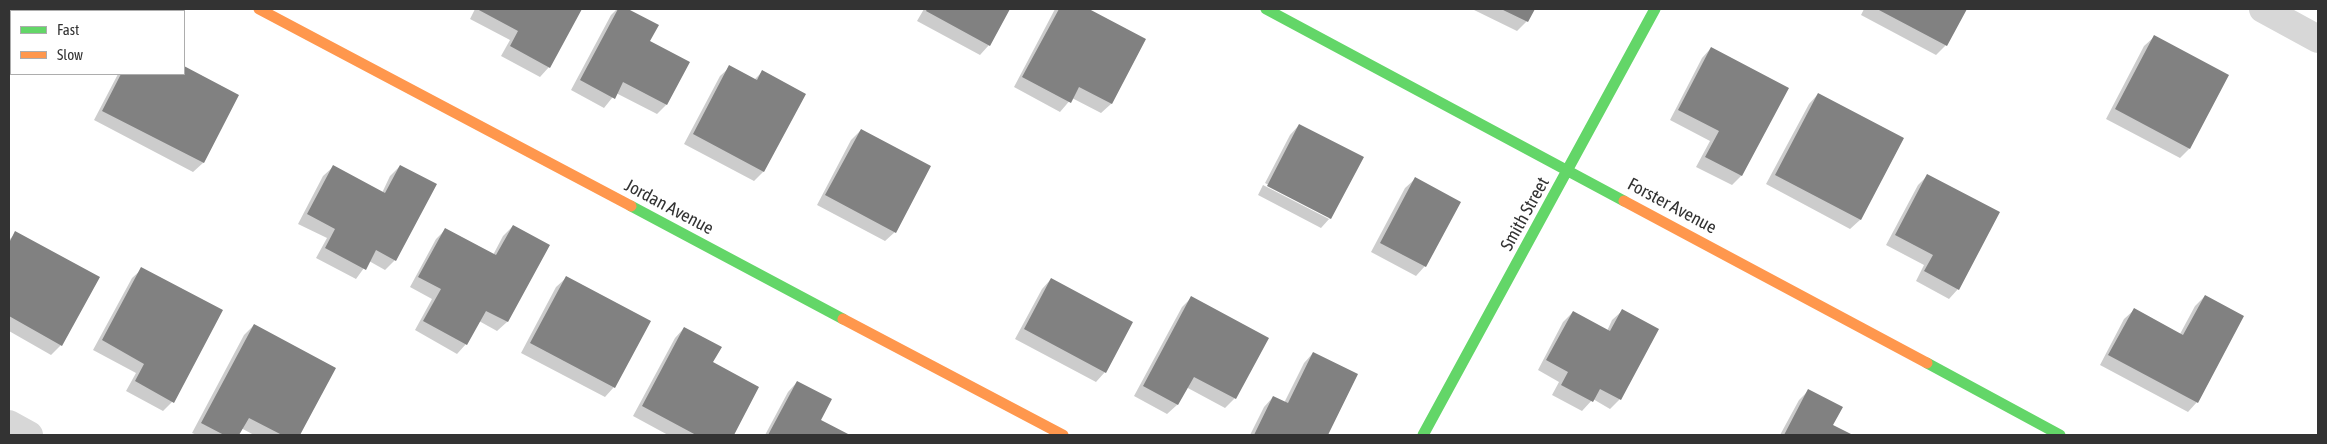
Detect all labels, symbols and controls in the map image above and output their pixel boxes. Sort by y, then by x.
legend [10,10,185,75]
text: Fast [57,21,79,38]
text: Slow [57,46,83,63]
street label: Smith Street [1496,174,1554,254]
street label: Forster Avenue [1624,174,1720,238]
street label: Jordan Avenue [621,175,717,239]

